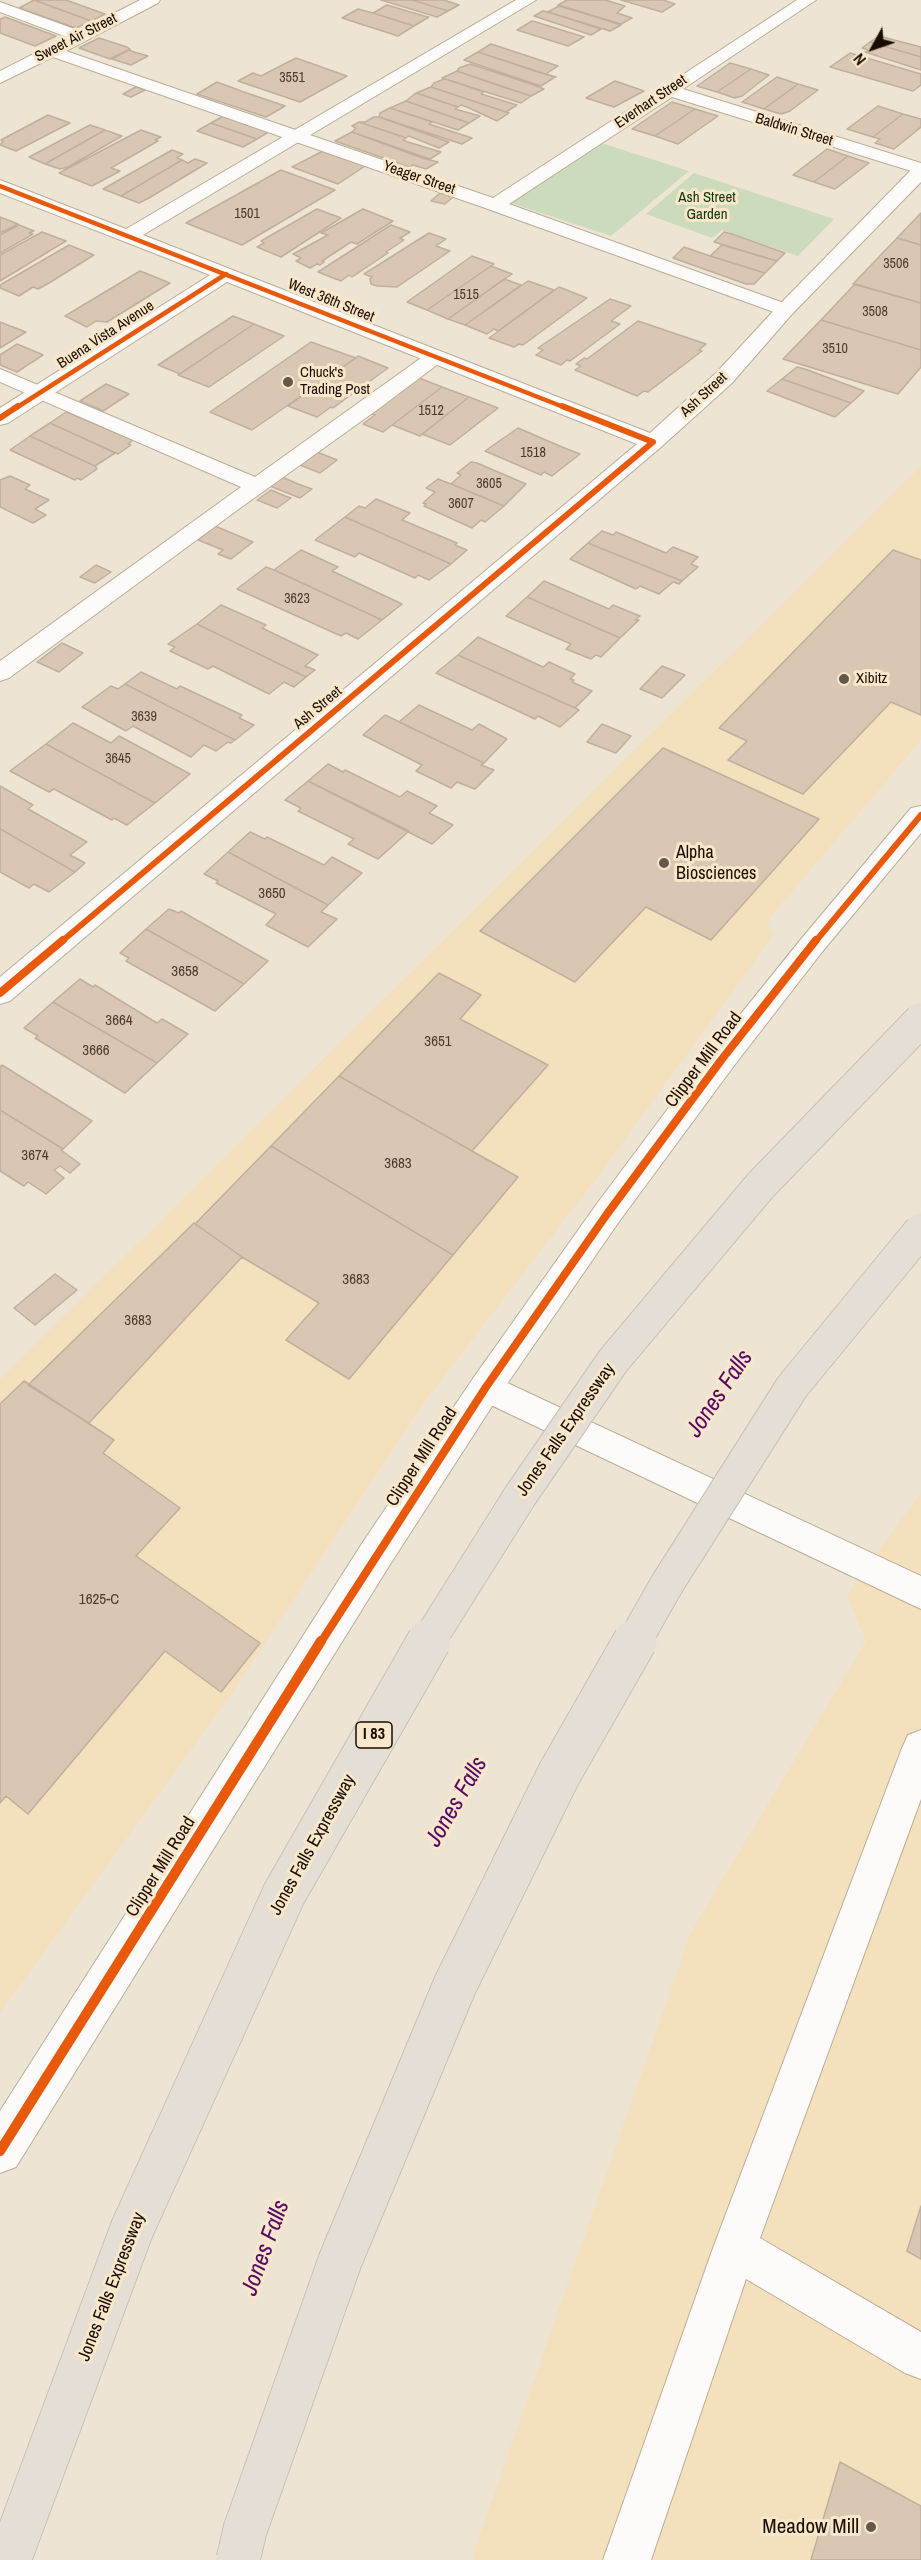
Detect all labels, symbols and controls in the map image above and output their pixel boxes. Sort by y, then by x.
street label: Sweet Air Street [32,10,120,66]
north arrow [843,18,903,78]
text: N [848,49,871,70]
house number: 3551 [279,70,305,86]
street label: Everhart Street [612,71,690,133]
street label: Baldwin Street [753,110,835,150]
street label: Yeager Street [381,157,457,199]
park label: Ash Street Garden [678,189,736,224]
house number: 1501 [234,206,260,222]
house number: 3506 [883,256,909,272]
street label: West 36th Street [285,276,377,326]
house number: 1515 [453,287,479,303]
street label: Buena Vista Avenue [54,297,158,373]
house number: 3508 [862,304,888,320]
house number: 3510 [822,341,848,357]
place label: Chuck's Trading Post [300,364,370,399]
street label: Ash Street [677,369,731,421]
marker: Chuck's Trading Post [281,375,295,389]
house number: 1512 [418,403,444,419]
house number: 1518 [520,445,546,461]
house number: 3605 [476,476,502,492]
house number: 3607 [448,496,474,512]
house number: 3623 [284,591,310,607]
place label: Xibitz [856,670,887,688]
marker: Xibitz [837,672,851,686]
street label: Ash Street [290,683,346,733]
house number: 3639 [131,709,157,725]
house number: 3645 [105,751,131,767]
place label: Alpha Biosciences [676,842,756,884]
marker: Alpha Biosciences [657,856,671,870]
house number: 3650 [258,885,286,903]
house number: 3658 [171,963,199,981]
street label: Clipper Mill Road [661,1008,747,1112]
house number: 3664 [105,1012,133,1030]
house number: 3651 [424,1033,452,1051]
house number: 3666 [82,1042,110,1060]
house number: 3674 [21,1147,49,1165]
house number: 3683 [384,1155,412,1173]
house number: 3683 [342,1271,370,1289]
house number: 3683 [124,1312,152,1330]
water label: Jones Falls [680,1345,760,1443]
street label: Jones Falls Expressway [512,1359,620,1501]
street label: Clipper Mill Road [382,1403,462,1511]
house number: 1625-C [79,1591,119,1609]
road number: I 83 [356,1722,392,1748]
water label: Jones Falls [420,1752,494,1852]
street label: Jones Falls Expressway [265,1771,361,1919]
street label: Clipper Mill Road [122,1813,200,1921]
water label: Jones Falls [236,2197,296,2299]
street label: Jones Falls Expressway [74,2210,150,2364]
place label: Meadow Mill [762,2514,859,2540]
marker: Meadow Mill [864,2520,878,2534]

